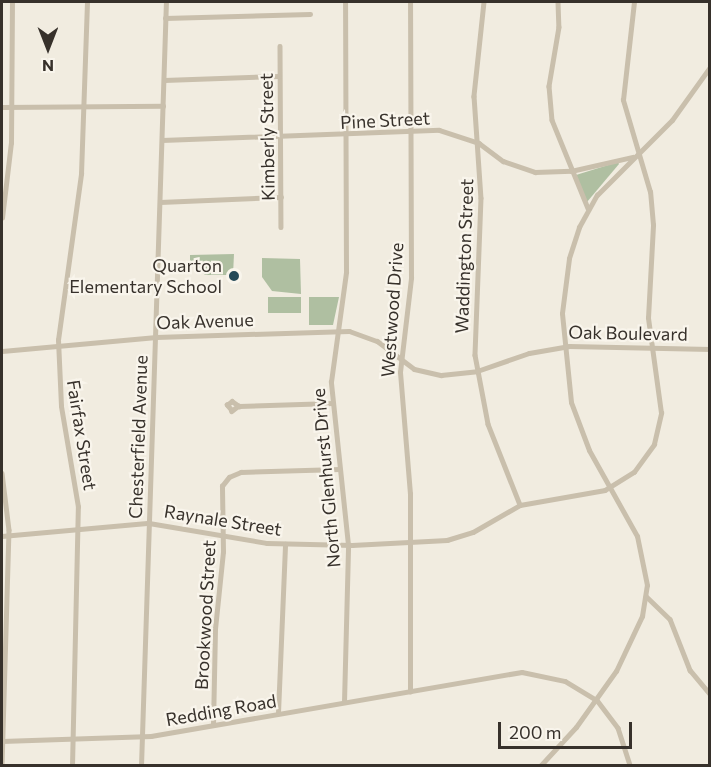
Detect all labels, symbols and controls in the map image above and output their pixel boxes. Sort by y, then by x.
north arrow [18,18,78,78]
text: N [42,57,54,76]
street label: Kimberly Street [255,73,279,201]
street label: Pine Street [339,107,431,133]
street label: Waddington Street [451,178,477,334]
street label: Westwood Drive [377,242,407,378]
place label: Quarton Elementary School [69,255,222,298]
marker: Quarton Elementary School [227,269,241,283]
street label: Oak Avenue [156,309,254,333]
street label: Oak Boulevard [568,321,688,345]
street label: Chesterfield Avenue [124,355,152,519]
street label: Fairfax Street [63,378,101,492]
street label: North Glenhurst Drive [307,387,345,569]
street label: Raynale Street [163,500,283,540]
street label: Brookwood Street [190,539,220,691]
street label: Redding Road [164,690,278,730]
scale bar [501,710,634,748]
text: 200 m [509,721,562,743]

